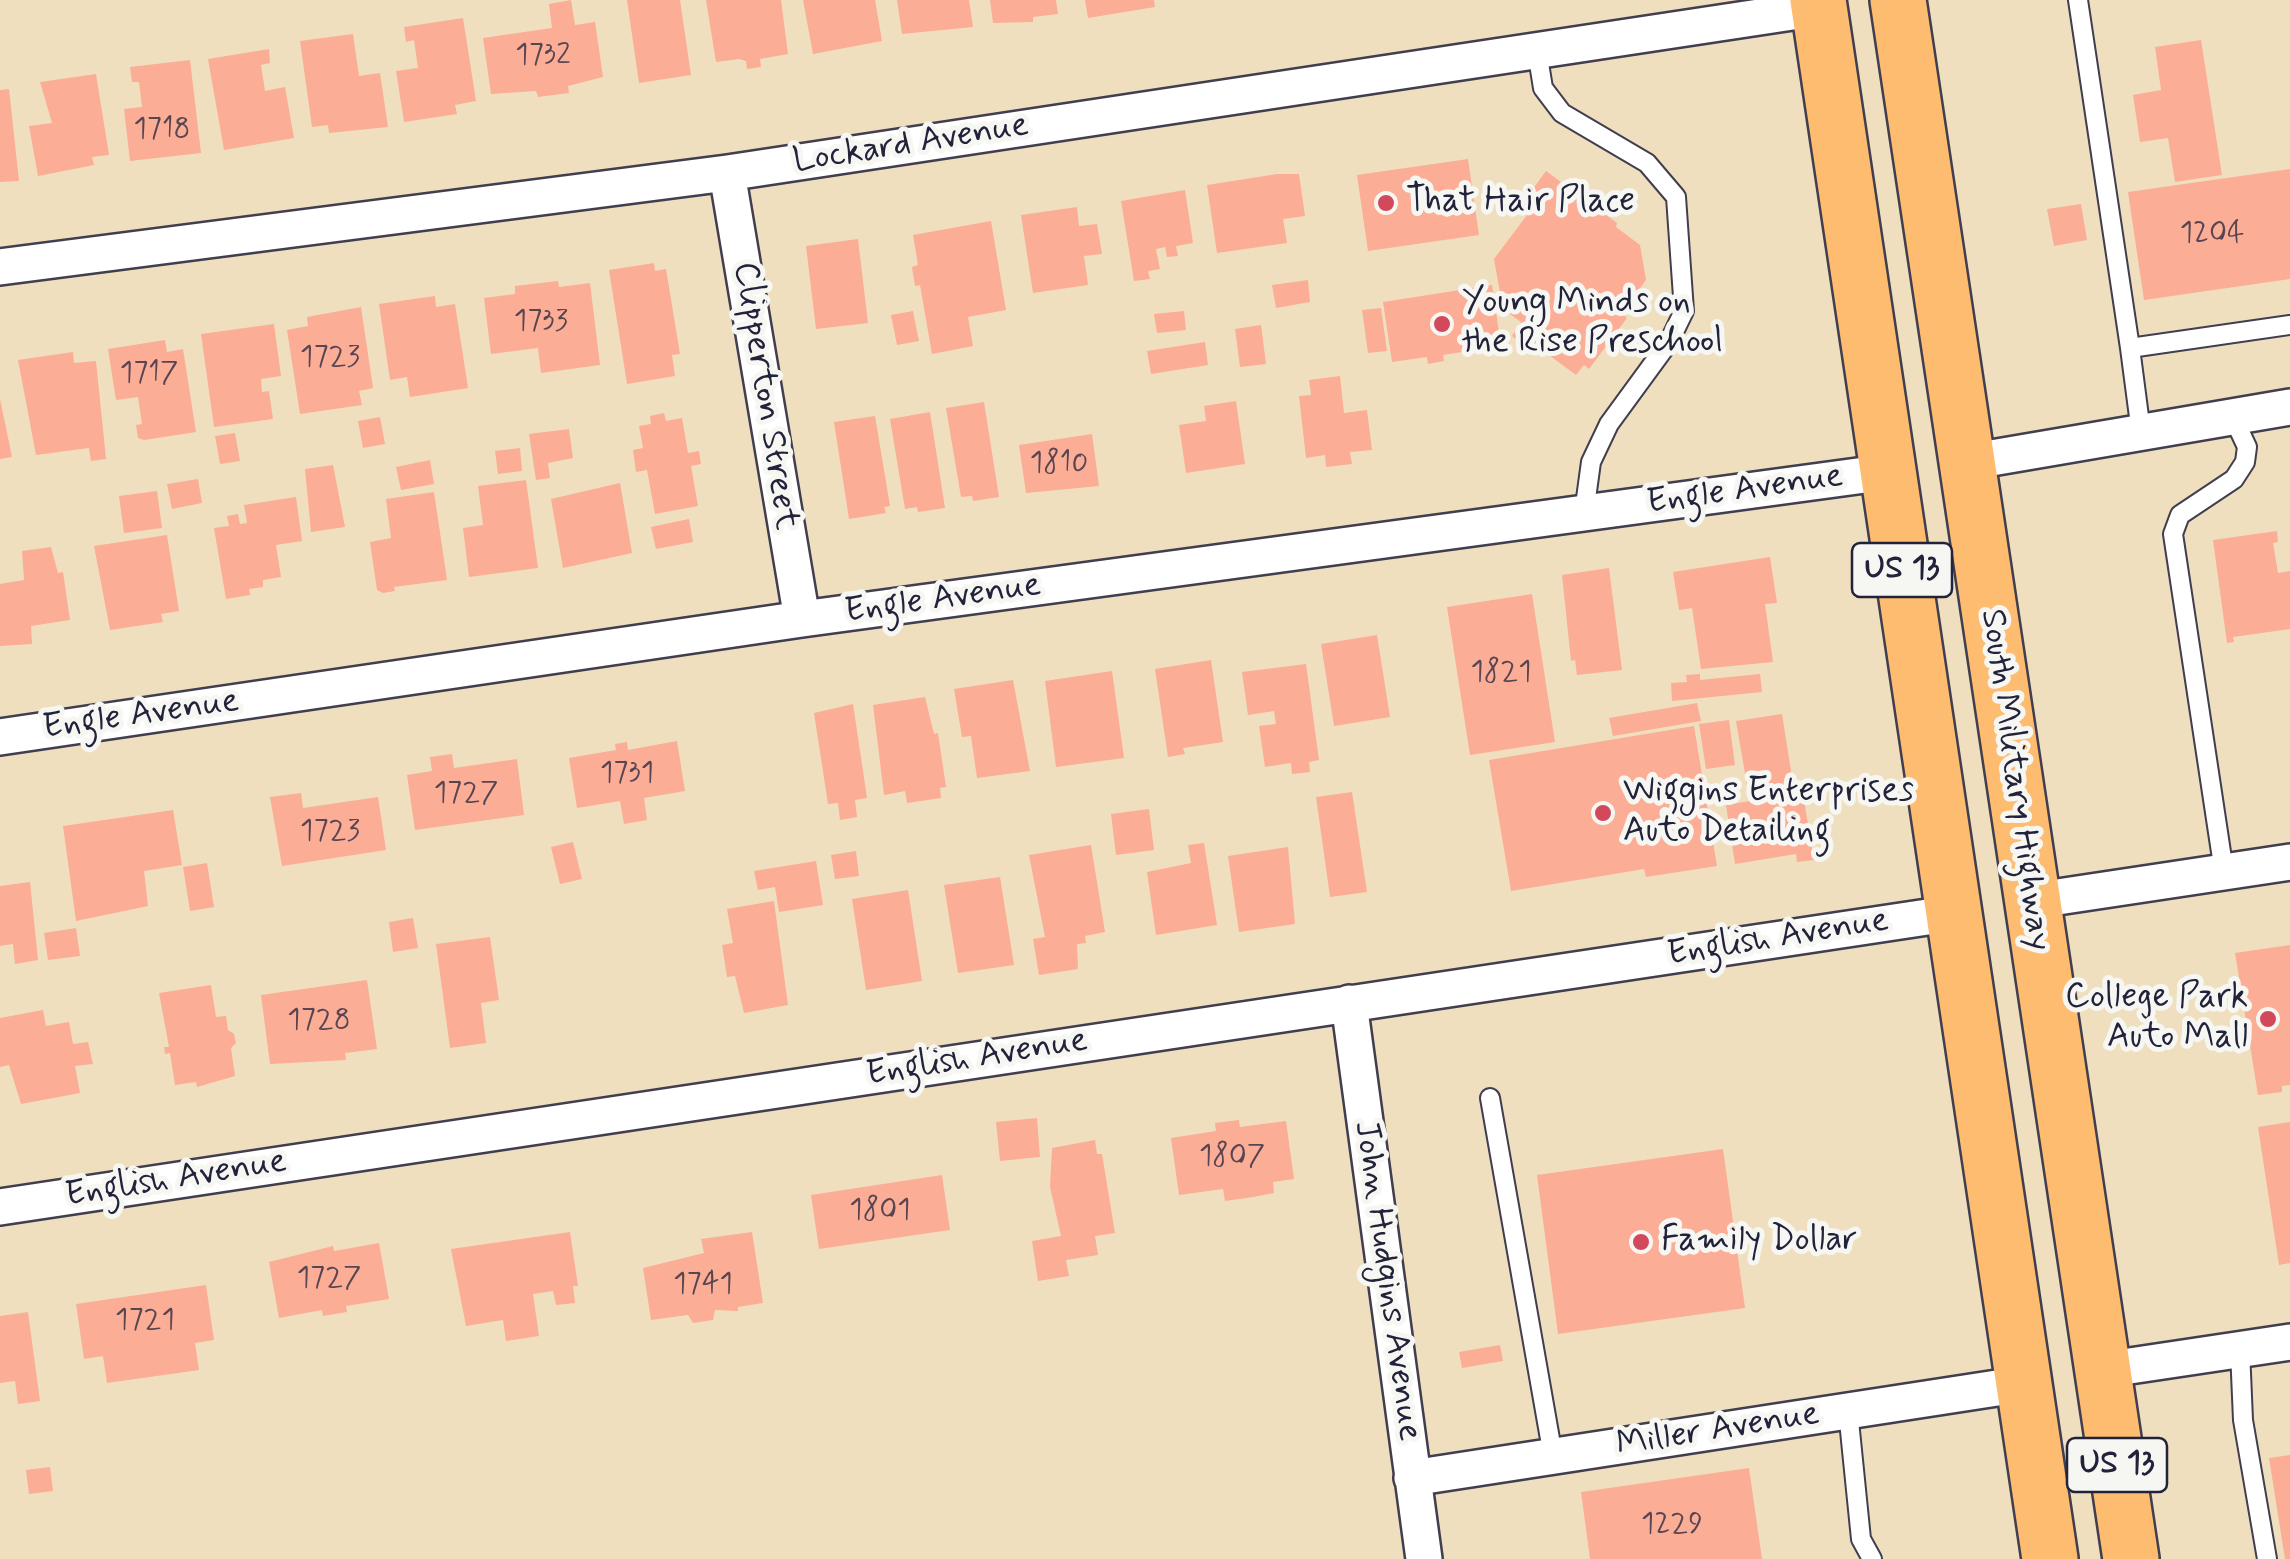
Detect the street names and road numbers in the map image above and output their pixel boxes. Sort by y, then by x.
street label: Lockard Avenue [790,106,1032,184]
street label: Clipperton Street [722,259,806,533]
street label: Engle Avenue [1644,456,1846,526]
road number: US 13 [1852,543,1952,597]
street label: Engle Avenue [842,565,1044,635]
street label: South Military Highway [1969,606,2059,954]
street label: Engle Avenue [40,681,242,751]
street label: English Avenue [1664,901,1892,977]
street label: English Avenue [863,1021,1091,1097]
street label: John Hudgins Avenue [1343,1118,1429,1444]
street label: English Avenue [62,1142,290,1218]
street label: Miller Avenue [1614,1394,1822,1468]
road number: US 13 [2067,1438,2167,1492]

